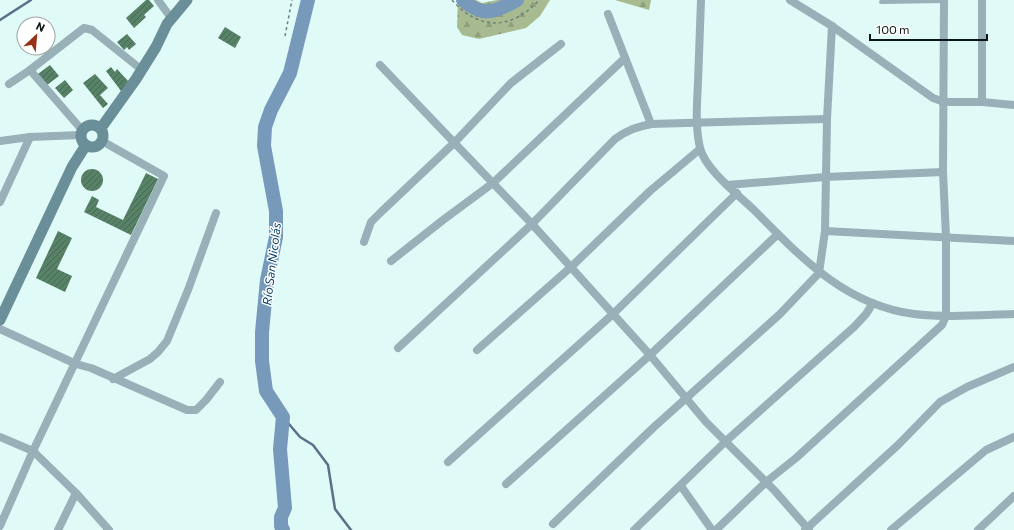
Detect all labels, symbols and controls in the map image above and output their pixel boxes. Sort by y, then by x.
north arrow [16,16,56,56]
scale bar [870,16,987,42]
text: N [34,19,47,34]
text: 100 m [876,22,910,36]
water label: Río San Nicolás [259,221,283,306]

